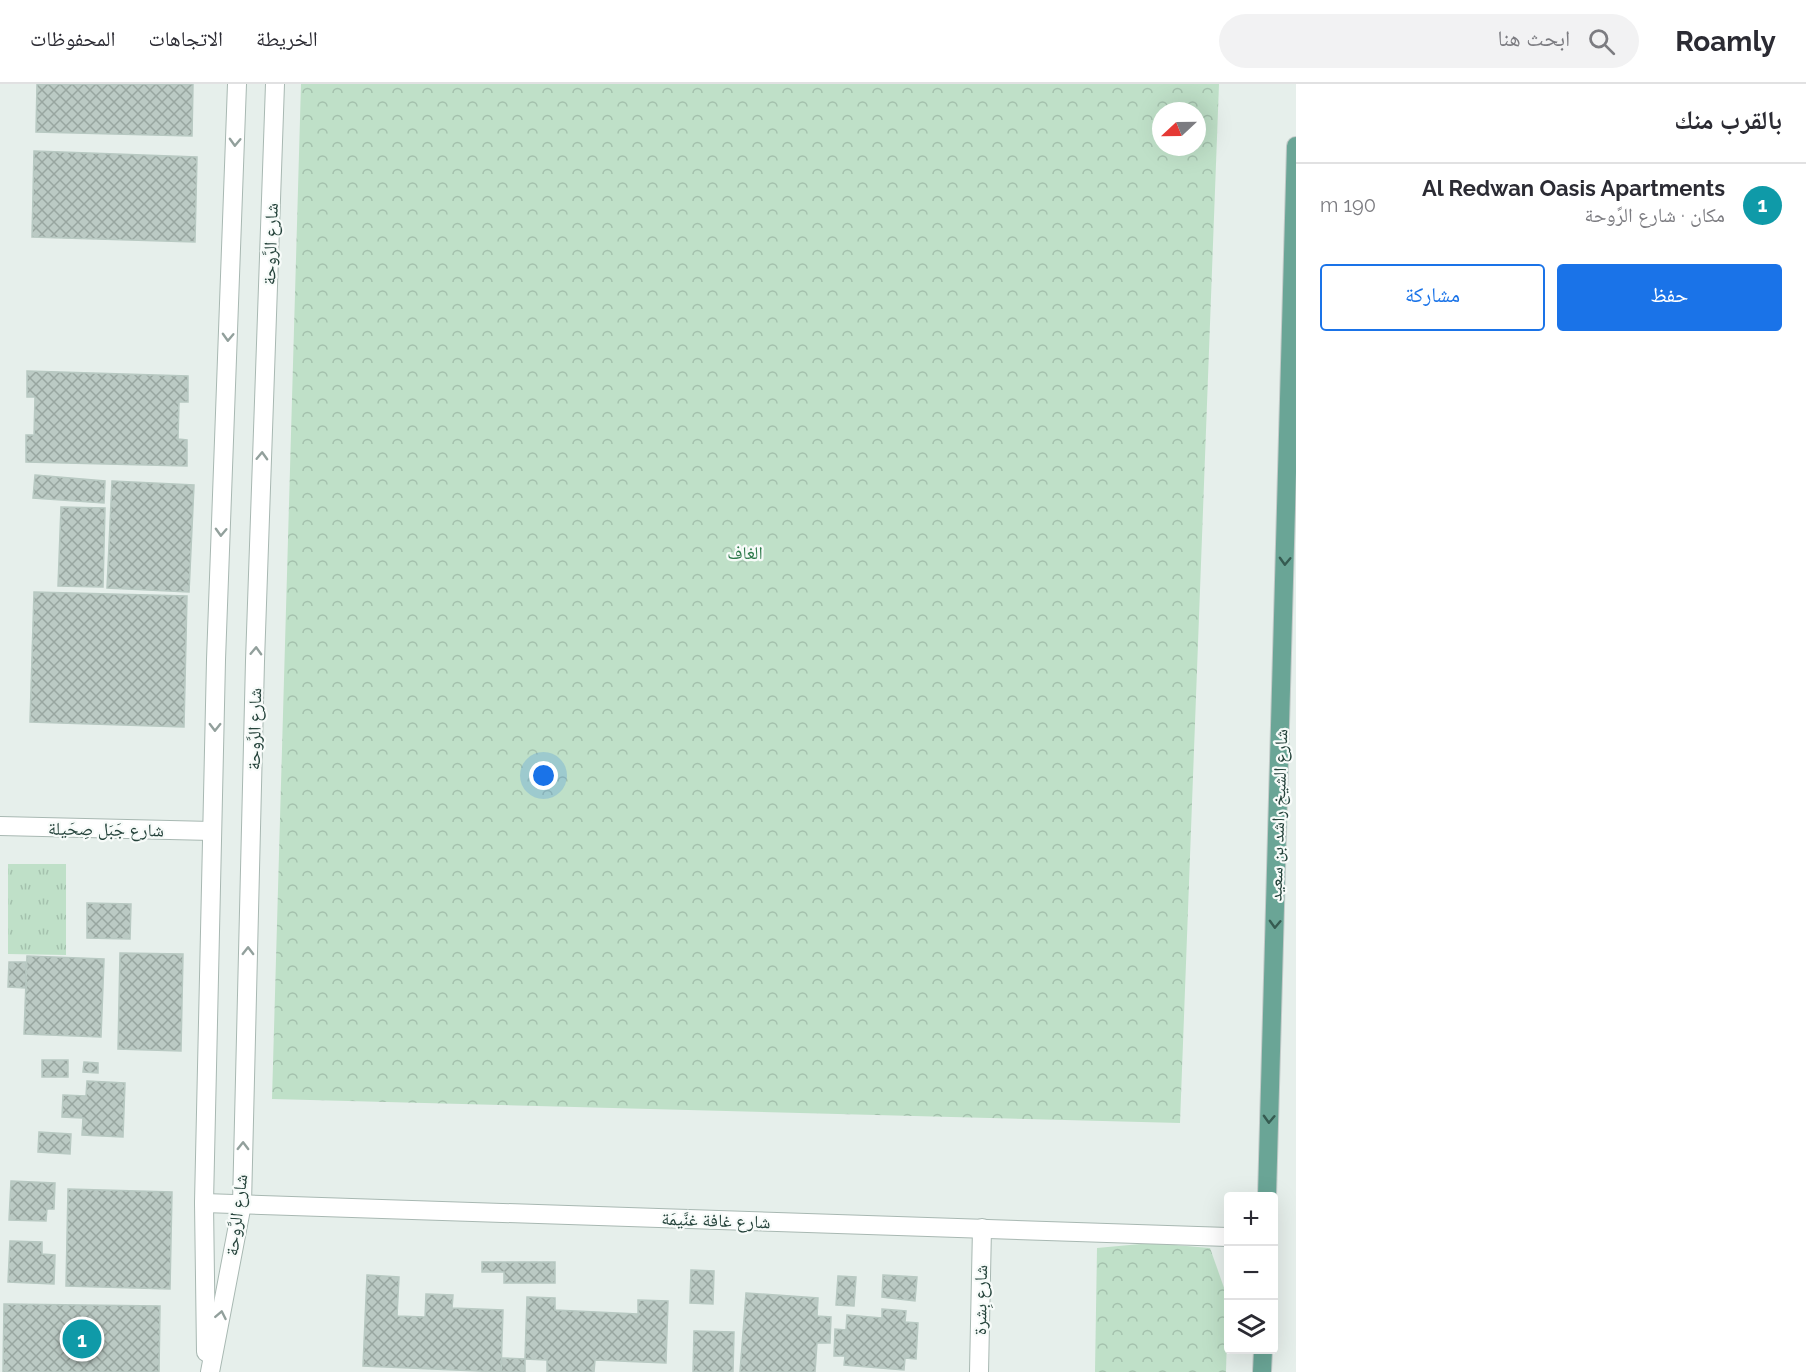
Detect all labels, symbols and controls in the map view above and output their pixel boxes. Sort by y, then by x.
search box [1219,14,1639,68]
text: ابحث هنا [1498,25,1570,51]
icon: search [1585,25,1618,58]
text: Roamly [1675,25,1776,58]
text: المحفوظات [30,26,115,51]
text: الاتجاهات [148,26,223,51]
text: الخريطة [256,26,318,51]
north arrow [1152,102,1206,156]
text: بالقرب منك [1674,105,1782,135]
one-way arrow [228,138,241,147]
text: Al Redwan Oasis Apartments [1422,175,1725,201]
text: 190 m [1320,193,1376,217]
text: 1 [1758,193,1767,217]
street label: شارع الرَّوحة [258,203,283,285]
text: مكان · شارع الرَّوحة [1585,203,1725,227]
button: مشاركة [1320,264,1545,331]
button: حفظ [1557,264,1782,331]
one-way arrow [221,333,234,342]
one-way arrow [256,451,269,460]
one-way arrow [214,528,227,537]
park label: الغاف [727,542,763,563]
one-way arrow [1278,556,1291,565]
one-way arrow [249,646,262,655]
street label: شارع الرَّوحة [243,688,266,770]
one-way arrow [208,723,221,732]
street label: شارع الشيخ راشد بن سعيد [1264,728,1294,902]
your location [529,761,558,790]
street label: شارع جَبَل صِحَيلة [48,817,164,842]
one-way arrow [1268,919,1281,928]
one-way arrow [242,946,254,955]
one-way arrow [1263,1114,1276,1123]
one-way arrow [237,1141,249,1150]
street label: شارع الرَّوحة [221,1173,252,1257]
map controls [1224,1192,1278,1354]
button: + [1224,1192,1278,1246]
street label: شارع غافة غنَّيمَة [661,1208,771,1233]
button: − [1224,1246,1278,1300]
street label: شارع بِشرة [969,1265,994,1335]
button: layers [1224,1300,1278,1354]
one-way arrow [214,1310,227,1320]
pin: 1 [62,1316,101,1362]

